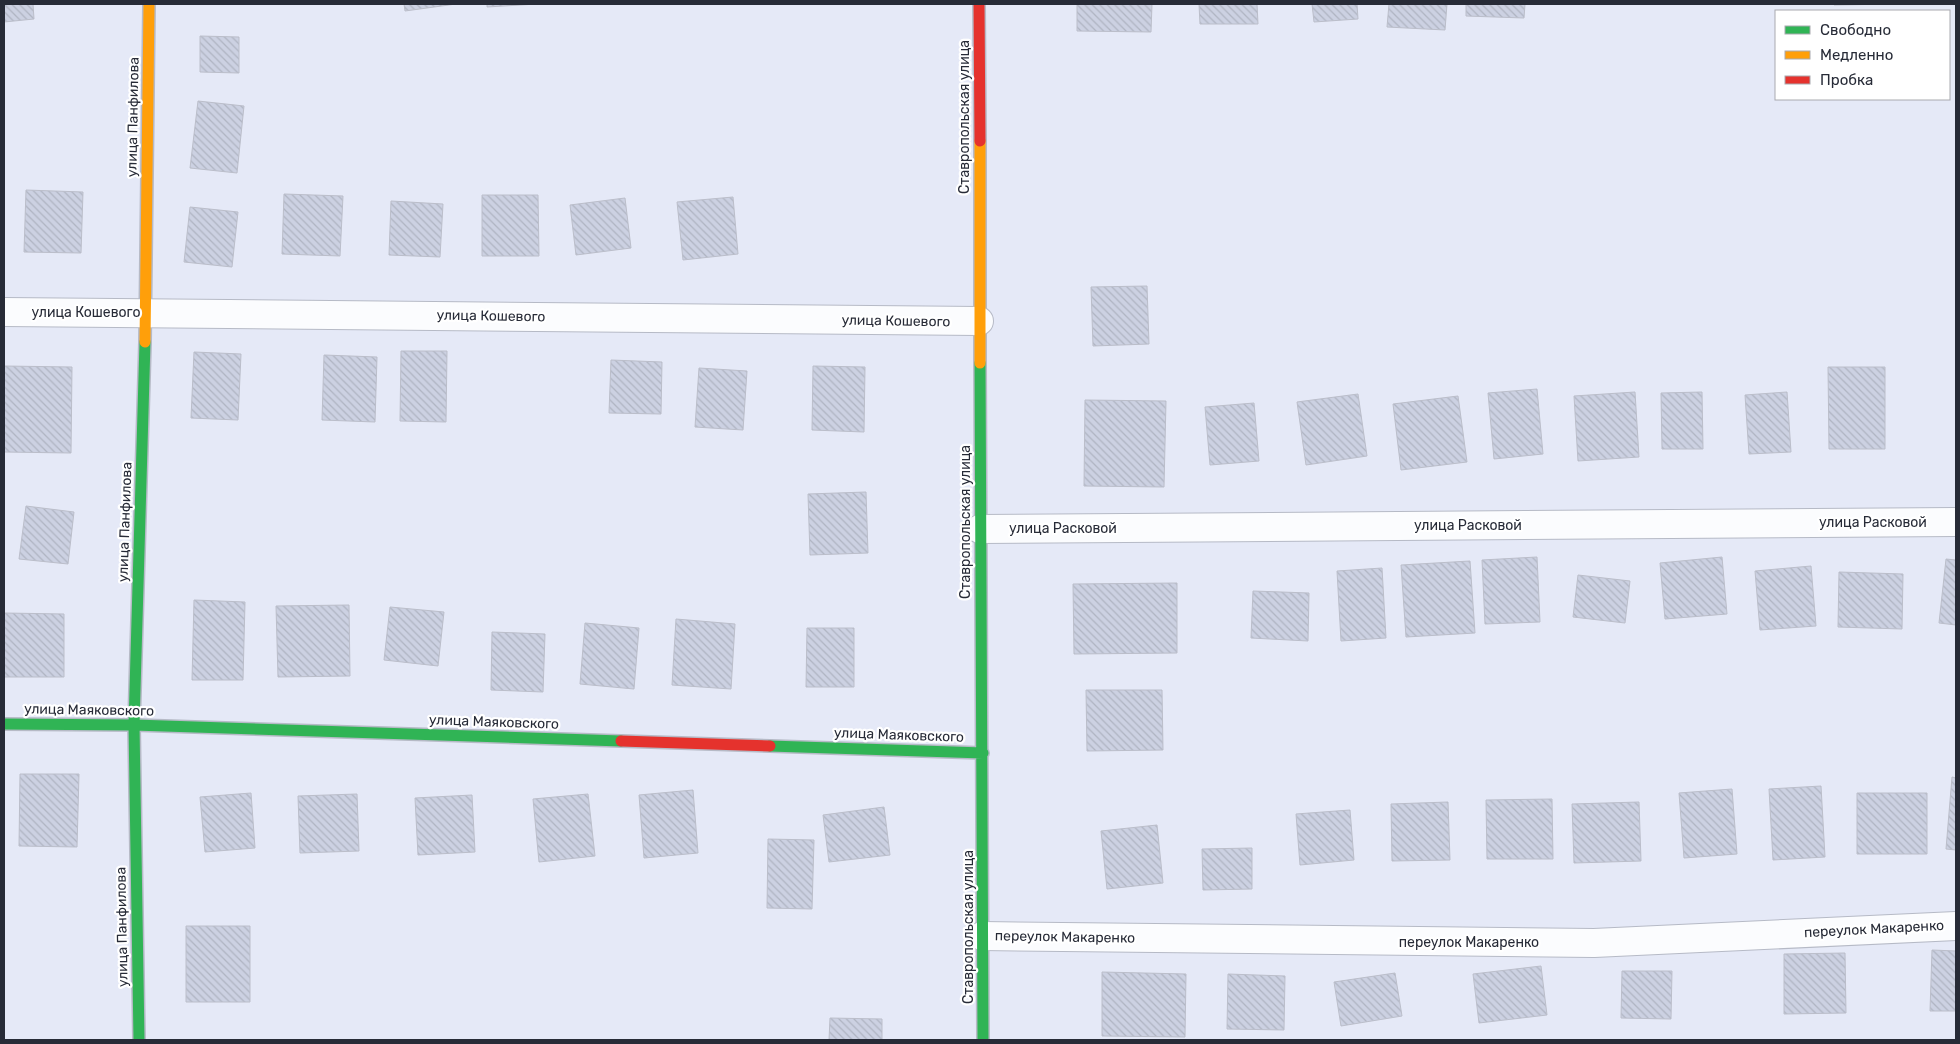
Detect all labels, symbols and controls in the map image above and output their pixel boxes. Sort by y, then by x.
legend [1775,10,1950,100]
text: Свободно [1820,21,1891,39]
street label: Ставропольская улица [956,40,973,194]
text: Медленно [1820,46,1893,64]
street label: улица Панфилова [123,57,143,177]
text: Пробка [1820,71,1873,89]
street label: улица Кошевого [32,304,140,321]
street label: улица Кошевого [436,307,546,325]
street label: улица Кошевого [841,312,951,330]
street label: Ставропольская улица [957,445,974,599]
street label: улица Панфилова [114,462,136,582]
street label: улица Расковой [1819,514,1927,531]
street label: улица Расковой [1414,517,1522,534]
street label: улица Расковой [1009,520,1117,537]
street label: улица Маяковского [24,700,154,720]
street label: улица Маяковского [429,711,559,733]
street label: улица Маяковского [834,724,964,746]
street label: Ставропольская улица [960,850,977,1004]
street label: улица Панфилова [112,867,132,987]
street label: переулок Макаренко [1803,917,1945,941]
street label: переулок Макаренко [995,927,1135,947]
street label: переулок Макаренко [1399,934,1539,951]

